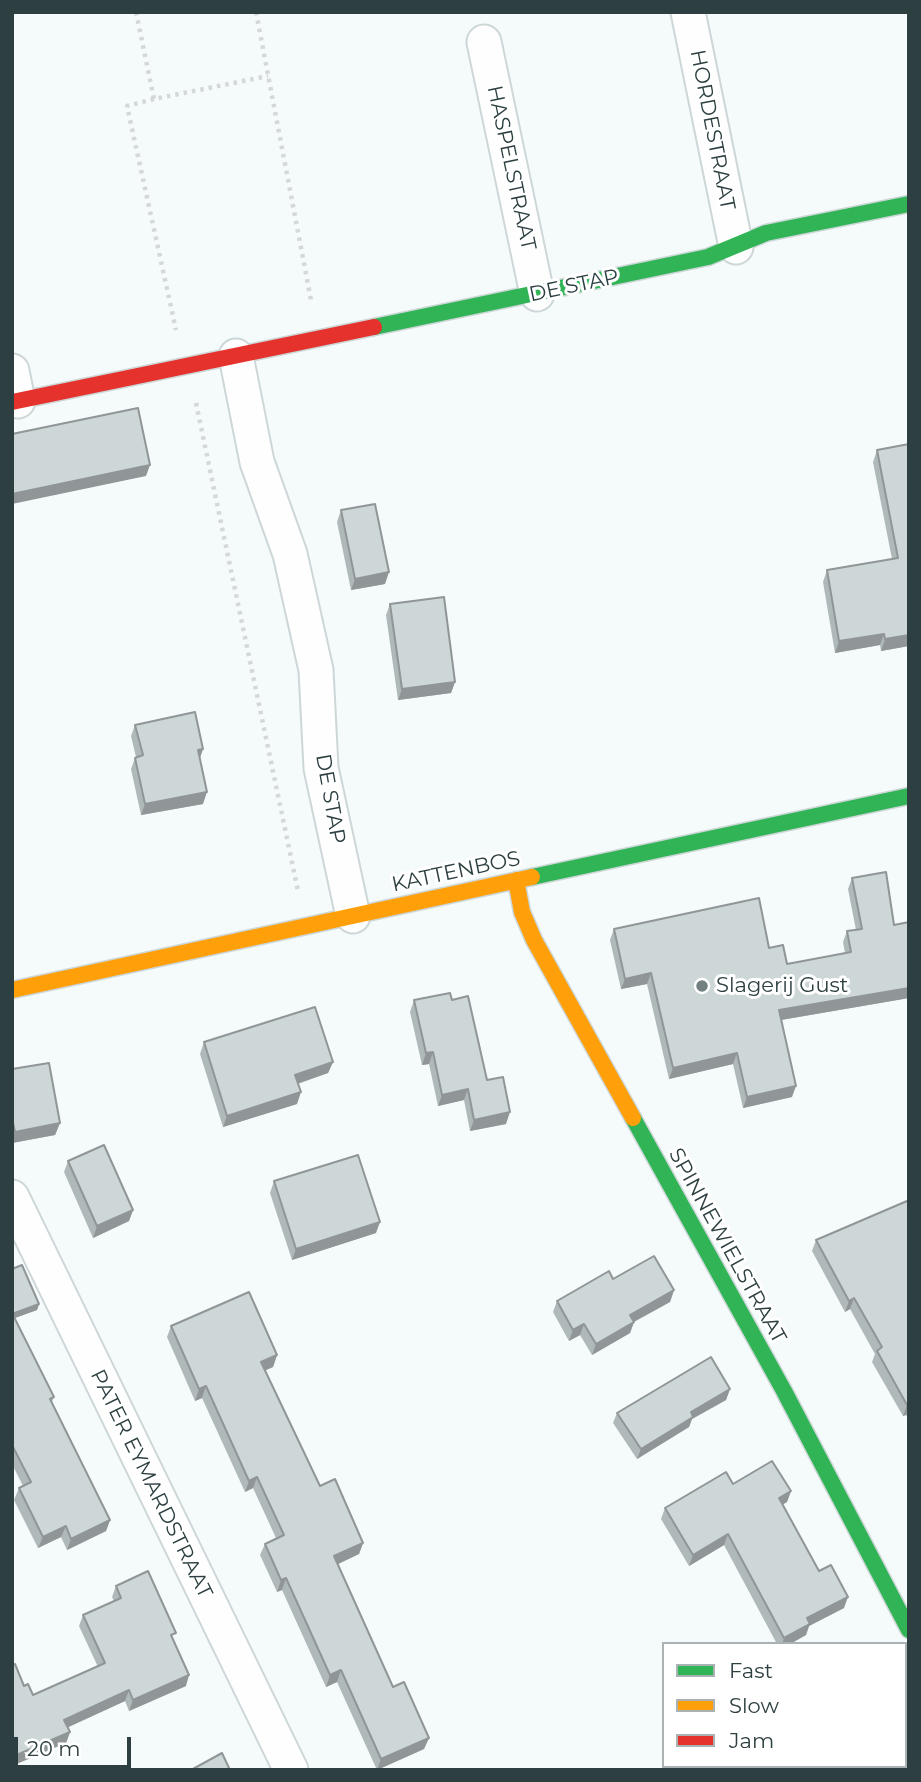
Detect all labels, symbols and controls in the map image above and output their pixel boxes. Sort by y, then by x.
street label: HORDESTRAAT [684,48,740,212]
street label: HASPELSTRAAT [481,83,541,253]
street label: DE STAP [527,264,621,308]
street label: DE STAP [310,752,350,846]
street label: KATTENBOS [390,846,522,898]
place label: Slagerij Gust [716,973,848,999]
marker: Slagerij Gust [694,978,710,994]
street label: SPINNEWIELSTRAAT [663,1144,791,1348]
street label: PATER EYMARDSTRAAT [85,1366,217,1602]
legend [662,1642,907,1768]
text: Fast [729,1658,773,1683]
text: Slow [729,1693,779,1718]
scale bar [18,1722,135,1766]
text: Jam [729,1728,774,1753]
text: 20 m [27,1736,81,1761]

